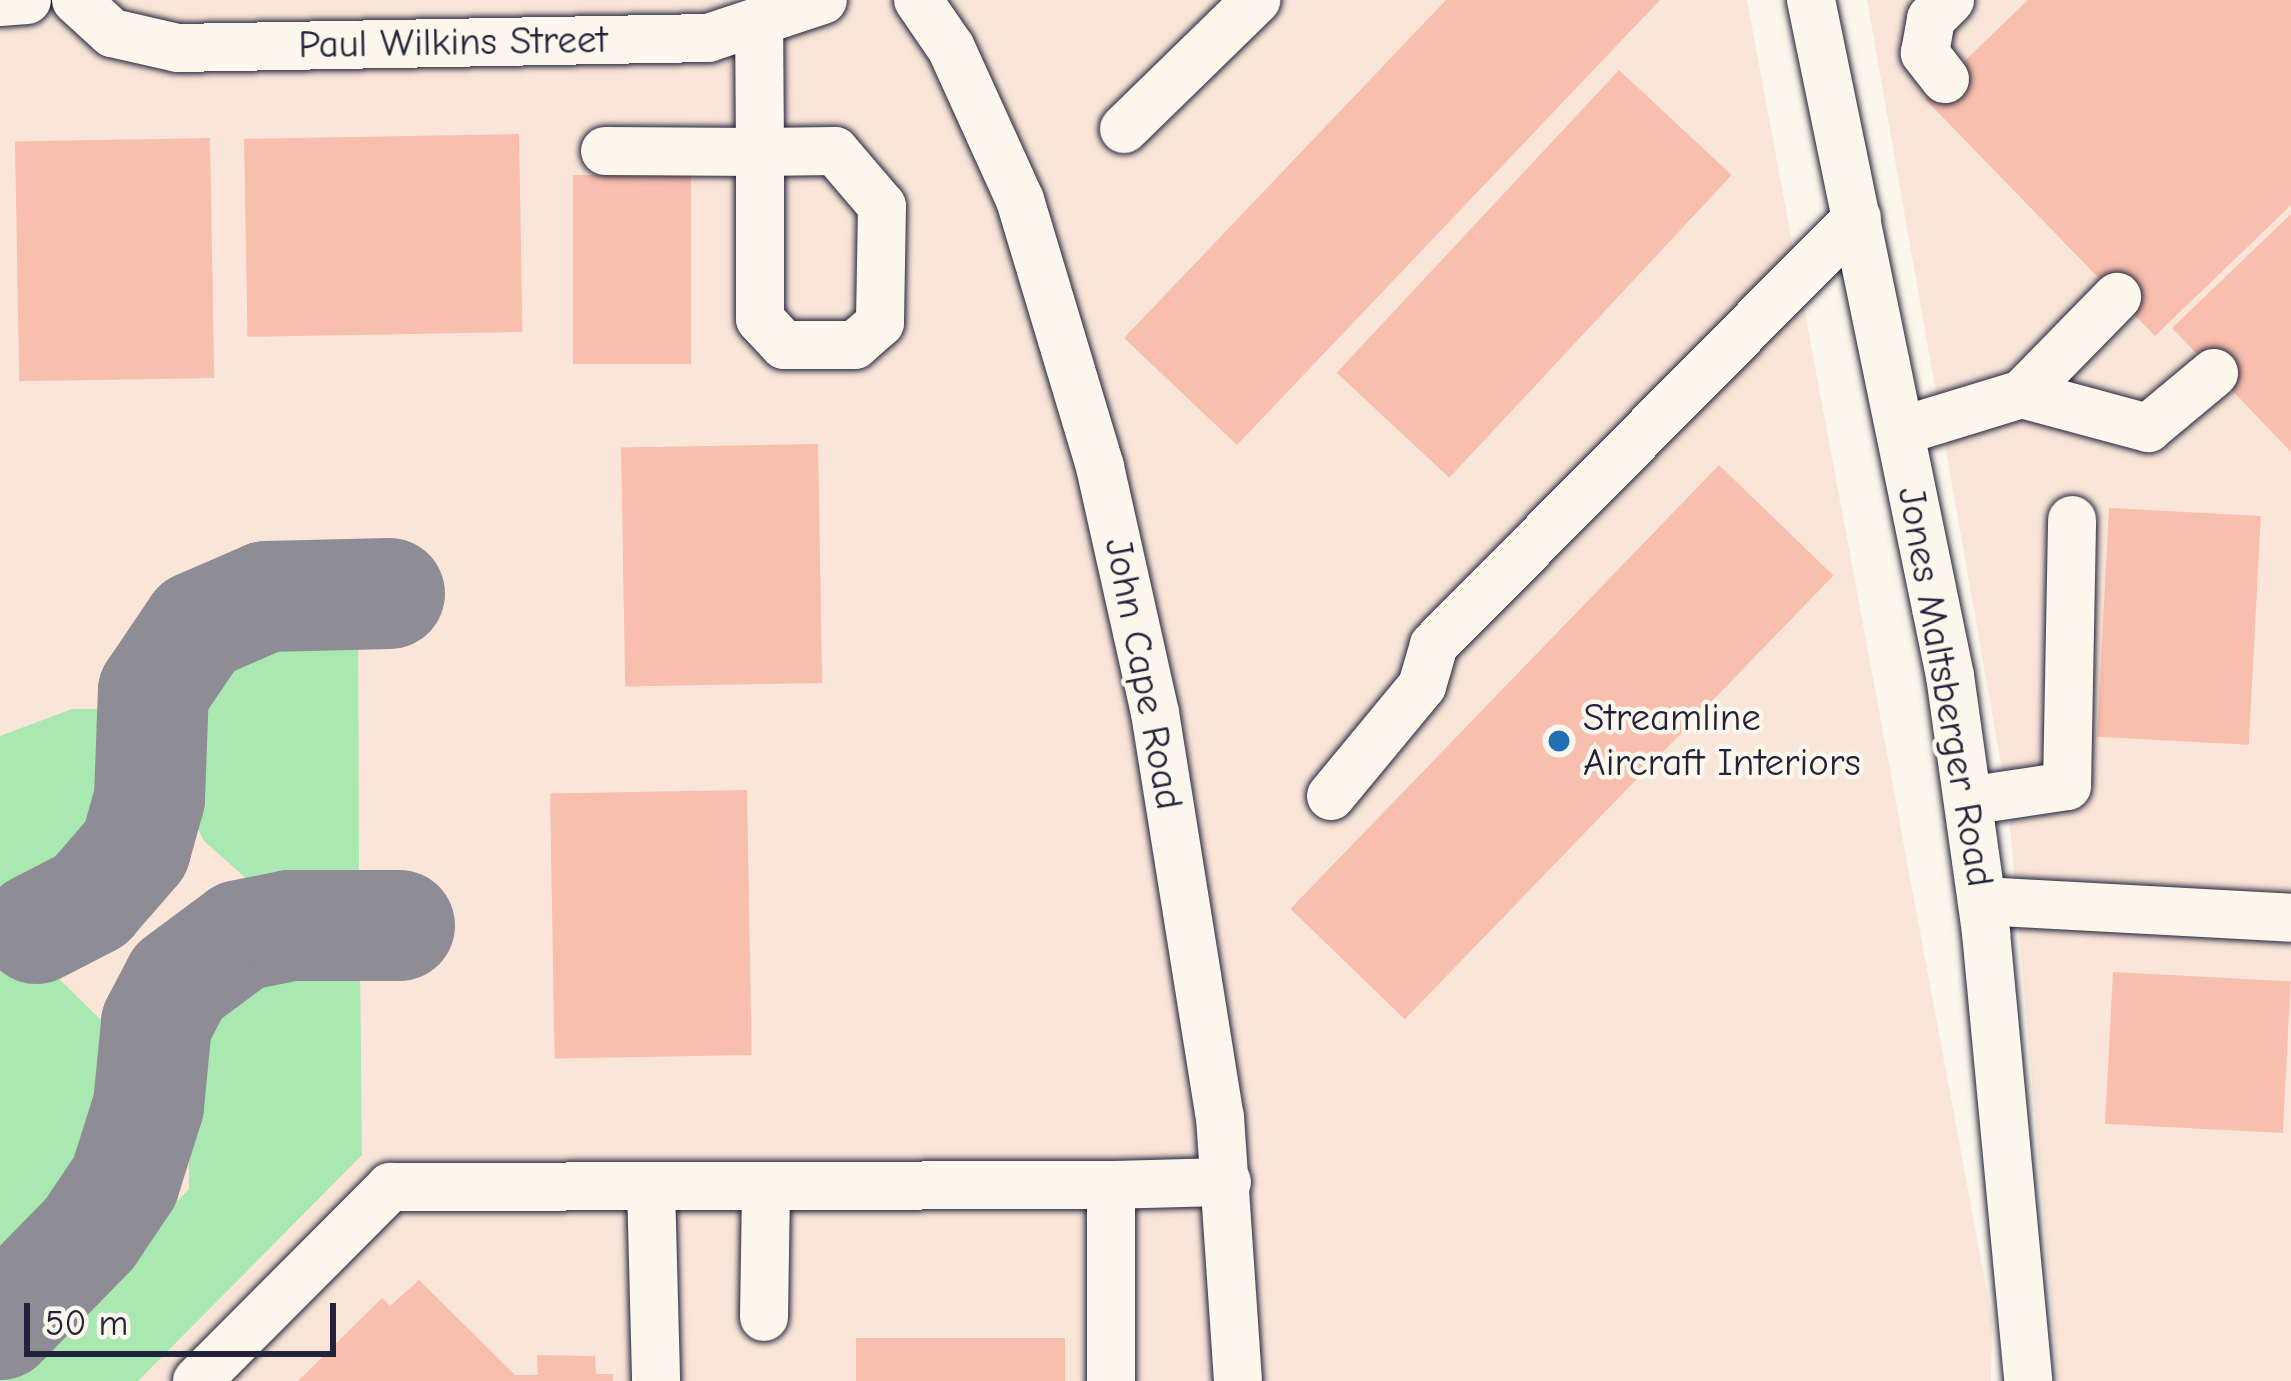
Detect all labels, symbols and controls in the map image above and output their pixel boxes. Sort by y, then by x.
street label: Paul Wilkins Street [298,17,608,69]
street label: Jones Maltsberger Road [1887,483,2003,891]
street label: John Cape Road [1094,534,1192,814]
place label: Streamline Aircraft Interiors [1583,696,1861,787]
marker: Streamline Aircraft Interiors [1546,728,1572,754]
scale bar [30,1279,342,1353]
text: 50 m [45,1303,128,1344]

